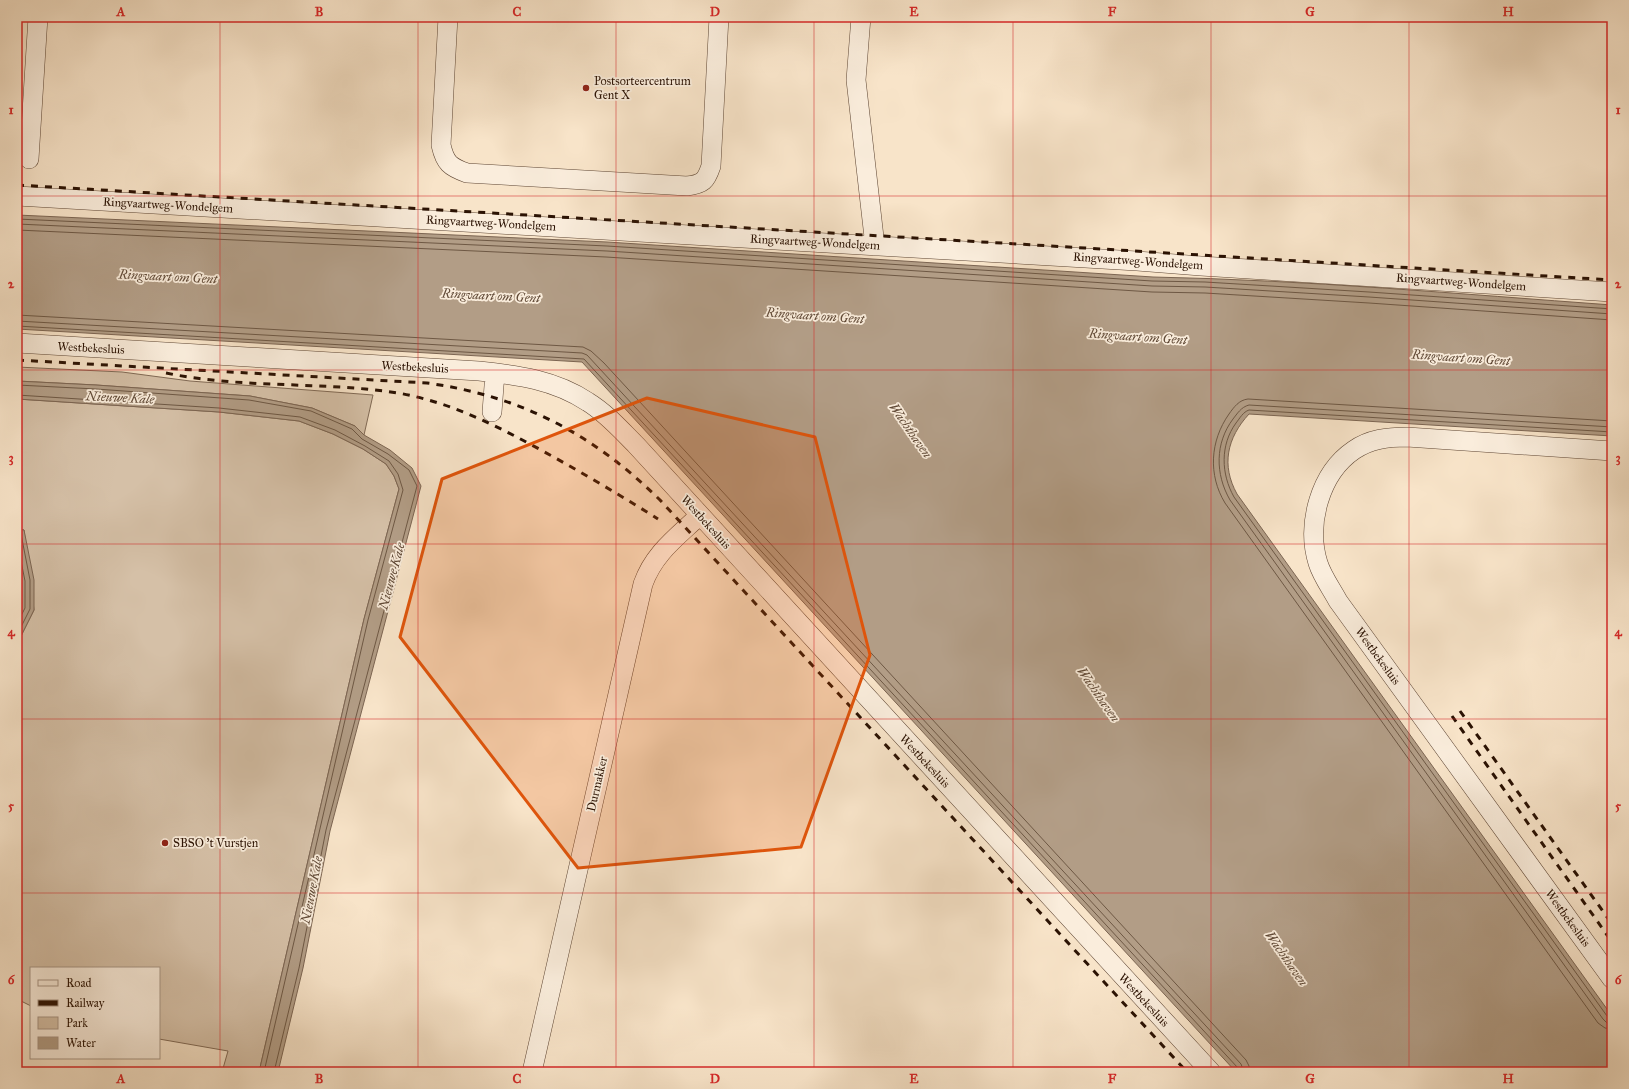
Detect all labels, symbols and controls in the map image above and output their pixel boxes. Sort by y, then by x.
text: A [116,4,126,20]
text: B [315,4,324,20]
text: C [513,4,522,20]
text: D [710,4,720,20]
text: E [909,4,919,20]
text: F [1108,4,1117,20]
text: G [1305,4,1315,20]
text: H [1502,4,1514,20]
place label: Postsorteercentrum Gent X [594,74,691,102]
marker: Postsorteercentrum Gent X [581,83,591,93]
text: 1 [8,102,14,118]
text: 1 [1615,102,1621,118]
street label: Ringvaartweg-Wondelgem [102,195,233,216]
street label: Ringvaartweg-Wondelgem [425,213,556,234]
street label: Ringvaartweg-Wondelgem [749,232,880,253]
street label: Ringvaartweg-Wondelgem [1072,249,1204,274]
water label: Ringvaart om Gent [117,266,219,288]
street label: Ringvaartweg-Wondelgem [1395,270,1527,295]
text: 2 [8,276,15,292]
text: 2 [1615,276,1622,292]
water label: Ringvaart om Gent [440,285,542,307]
water label: Ringvaart om Gent [764,305,866,327]
water label: Ringvaart om Gent [1087,326,1189,348]
street label: Westbekesluis [57,339,125,357]
water label: Ringvaart om Gent [1410,347,1512,369]
street label: Westbekesluis [381,358,449,376]
water label: Nieuwe Kale [84,388,156,408]
water label: Wachthaven [885,400,935,461]
text: 3 [8,450,14,466]
text: 3 [1615,450,1621,466]
street label: Westbekesluis [678,492,734,552]
water label: Nieuwe Kale [375,540,409,612]
text: 4 [7,624,15,640]
text: 4 [1614,624,1622,640]
street label: Westbekesluis [1353,625,1403,687]
water label: Wachthaven [1073,664,1123,725]
street label: Westbekesluis [897,732,953,790]
street label: Durmakker [584,755,610,813]
text: 5 [8,798,15,814]
text: 5 [1615,798,1622,814]
place label: SBSO 't Vurstjen [173,836,259,850]
marker: SBSO 't Vurstjen [160,838,170,848]
water label: Nieuwe Kale [297,854,327,926]
street label: Westbekesluis [1543,887,1593,949]
water label: Wachthaven [1261,928,1311,989]
legend [30,967,160,1059]
street label: Westbekesluis [1116,971,1172,1029]
text: 6 [8,972,16,988]
text: 6 [1615,972,1623,988]
text: Road [66,976,92,990]
text: Railway [66,996,105,1010]
text: Park [66,1016,88,1030]
text: Water [66,1036,96,1050]
text: A [116,1071,126,1087]
text: B [315,1071,324,1087]
text: C [513,1071,522,1087]
text: D [710,1071,720,1087]
text: E [909,1071,919,1087]
text: F [1108,1071,1117,1087]
text: G [1305,1071,1315,1087]
text: H [1502,1071,1514,1087]

